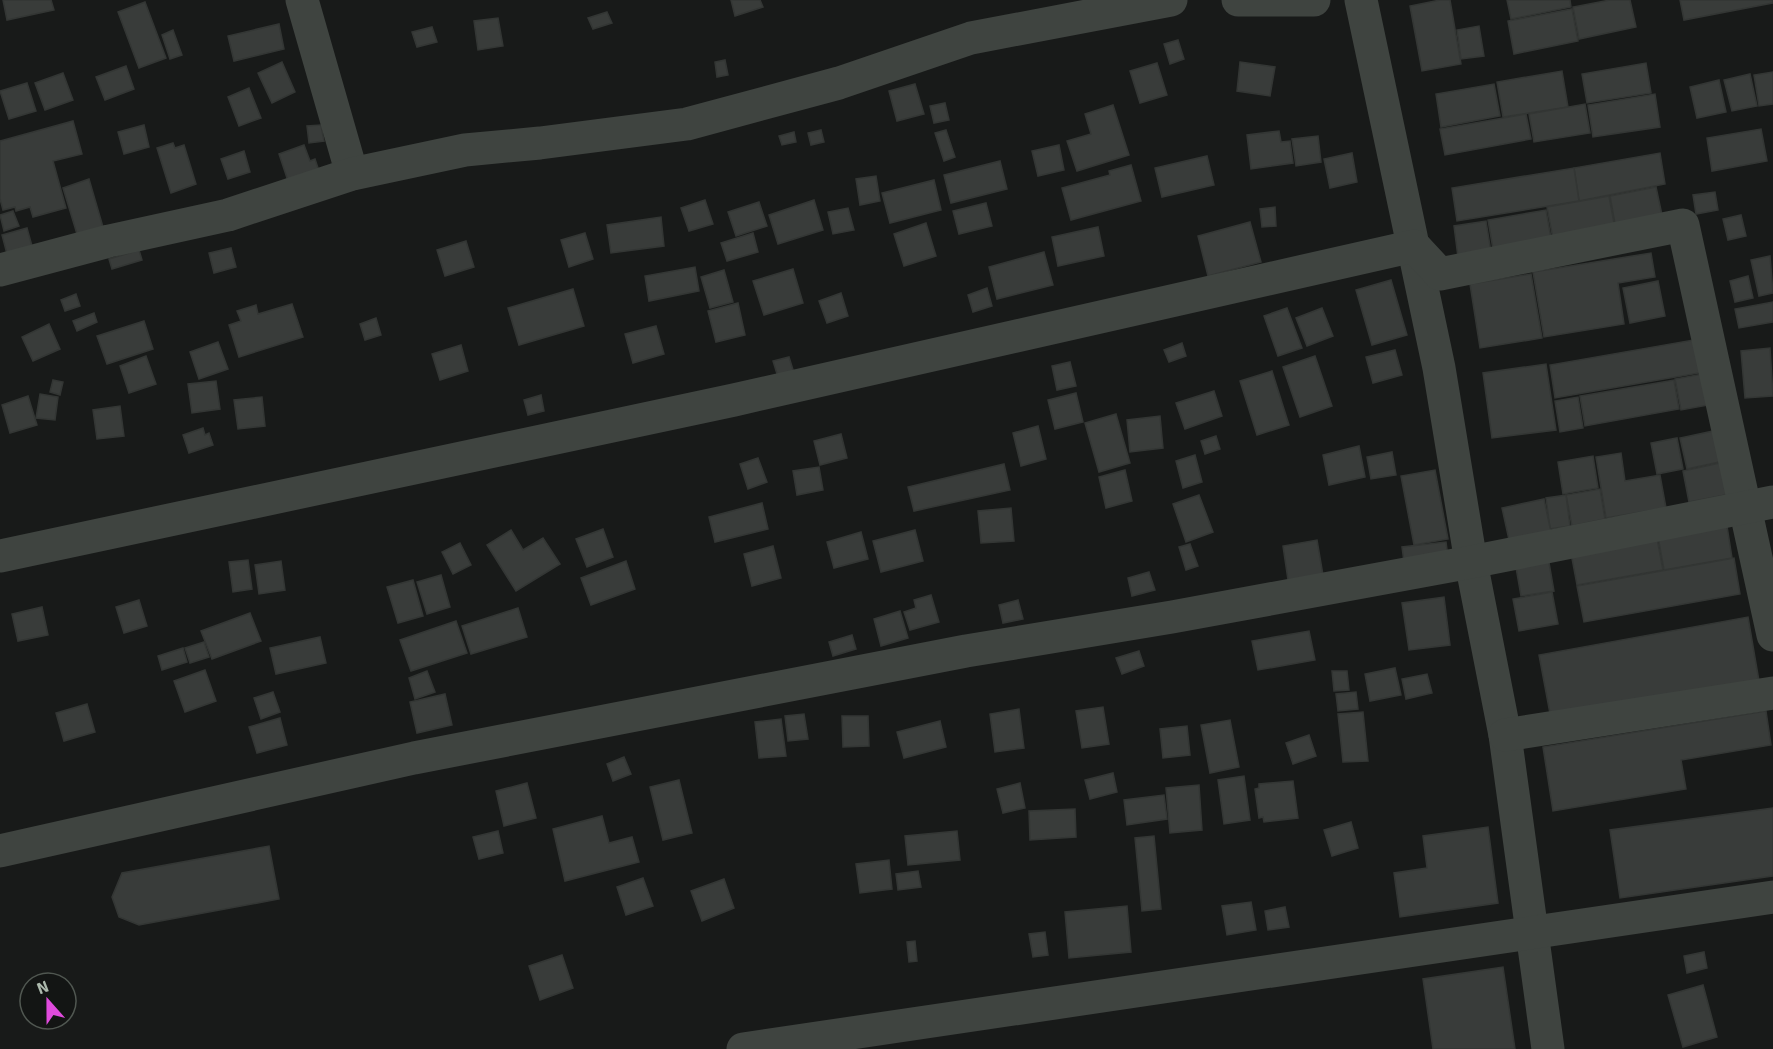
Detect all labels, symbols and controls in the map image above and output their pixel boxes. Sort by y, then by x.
north arrow [18,971,78,1031]
text: N [34,977,52,999]

